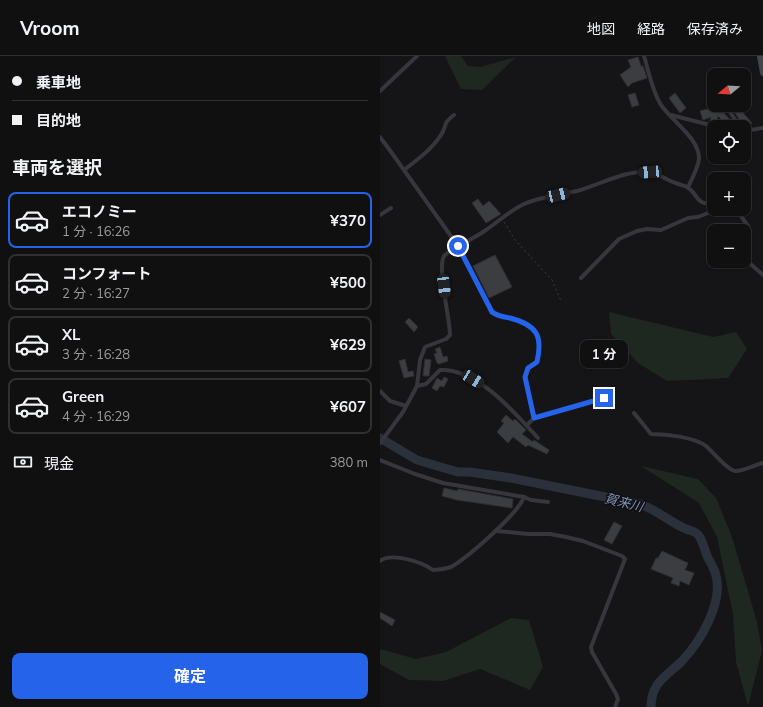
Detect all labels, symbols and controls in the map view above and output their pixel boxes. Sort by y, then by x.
text: Vroom [20,16,80,40]
text: 地図 [587,20,615,38]
text: 経路 [637,20,665,38]
text: 保存済み [687,20,743,38]
north arrow [707,68,751,112]
map controls [707,68,751,268]
text: 乗車地 [36,73,81,92]
text: 目的地 [36,111,81,130]
button: locate [707,120,751,164]
text: 車両を選択 [12,156,102,179]
car [638,165,662,179]
button: + [707,172,751,216]
car [545,186,571,204]
icon: car [14,202,50,238]
text: エコノミー [62,202,137,221]
text: ¥370 [330,211,366,230]
text: 1 分 · 16:26 [62,223,130,239]
button: − [707,224,751,268]
route start [449,237,467,255]
icon: car [14,264,50,300]
text: コンフォート [62,264,152,283]
text: ¥500 [330,273,366,292]
car [437,273,451,299]
text: 2 分 · 16:27 [62,285,130,301]
text: XL [62,325,80,344]
icon: car [14,326,50,362]
text: ¥629 [330,335,366,354]
callout: 1 分 [580,340,628,368]
text: 3 分 · 16:28 [62,346,130,362]
text: 1 分 [592,346,616,362]
car [460,368,486,390]
text: Green [62,387,104,406]
icon: car [14,388,50,424]
route end [595,389,613,407]
text: ¥607 [330,397,366,416]
text: 4 分 · 16:29 [62,408,130,424]
icon: cash [12,451,34,473]
text: 現金 [44,454,74,473]
text: 380 m [330,454,368,470]
water label: 賀来川 [603,490,647,515]
button: 確定 [12,653,368,699]

